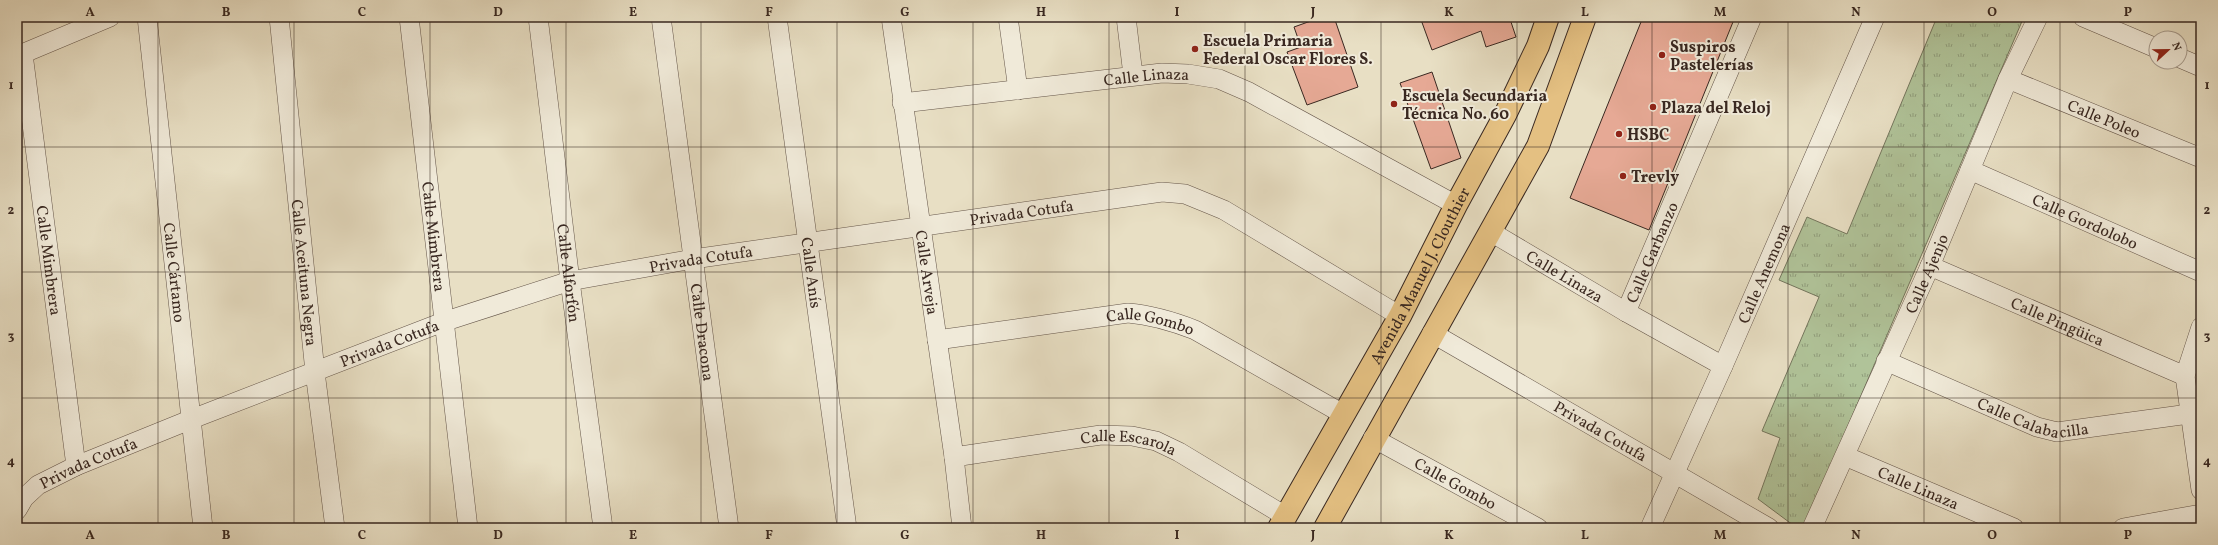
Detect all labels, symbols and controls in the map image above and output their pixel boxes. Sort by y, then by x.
text: A [85,4,95,22]
text: B [222,4,231,22]
text: C [358,4,366,22]
text: D [493,4,503,22]
text: E [629,4,637,22]
text: F [765,4,773,22]
text: G [900,4,910,22]
text: H [1036,4,1046,22]
text: I [1175,4,1180,22]
text: J [1310,4,1316,22]
text: K [1444,4,1454,22]
text: L [1581,4,1589,22]
text: M [1714,4,1727,22]
text: N [1851,4,1861,22]
text: O [1987,4,1997,22]
text: P [2124,4,2132,22]
north arrow [2148,30,2188,70]
place label: Escuela Primaria Federal Oscar Flores S. [1203,31,1373,71]
place label: Suspiros Pastelerías [1670,37,1753,77]
text: N [2167,40,2184,53]
marker: Escuela Primaria Federal Oscar Flores S. [1190,44,1200,54]
marker: Suspiros Pastelerías [1657,50,1667,60]
street label: Calle Linaza [1103,64,1190,93]
text: 1 [8,77,14,95]
text: 1 [2204,77,2210,95]
place label: Escuela Secundaria Técnica No. 60 [1402,86,1548,126]
street label: Calle Poleo [2064,95,2143,145]
place label: Plaza del Reloj [1661,98,1771,120]
marker: Escuela Secundaria Técnica No. 60 [1389,99,1399,109]
marker: Plaza del Reloj [1648,102,1658,112]
place label: HSBC [1627,125,1669,147]
marker: HSBC [1614,129,1624,139]
place label: Trevly [1631,167,1679,189]
marker: Trevly [1618,171,1628,181]
street label: Calle Mimbrera [415,181,450,293]
street label: Avenida Manuel J. Clouthier [1366,184,1477,369]
street label: Calle Gordolobo [2028,190,2141,256]
street label: Privada Cotufa [969,196,1075,232]
street label: Calle Aceituna Negra [285,199,321,347]
street label: Calle Garbanzo [1622,199,1685,307]
text: 2 [8,202,15,220]
text: 2 [2204,202,2211,220]
street label: Calle Mimbrera [30,204,66,317]
street label: Calle Anemona [1734,220,1797,328]
street label: Calle Cártamo [157,222,189,324]
street label: Calle Alforfón [550,223,584,324]
street label: Calle Arveja [909,229,943,316]
street label: Calle Ajenjo [1901,231,1955,318]
street label: Calle Anís [794,236,826,310]
street label: Privada Cotufa [648,242,754,280]
street label: Calle Linaza [1521,246,1607,309]
street label: Calle Dracona [684,282,718,383]
street label: Calle Pingüica [2007,293,2107,353]
street label: Calle Gombo [1105,304,1197,342]
street label: Privada Cotufa [337,316,443,374]
text: 3 [8,328,15,346]
text: 3 [2204,328,2211,346]
street label: Calle Calabacilla [1973,393,2090,445]
street label: Privada Cotufa [1549,397,1651,468]
street label: Calle Escarola [1079,426,1180,462]
street label: Privada Cotufa [36,433,141,495]
text: 4 [7,453,15,471]
street label: Calle Gombo [1410,453,1500,516]
text: 4 [2203,453,2211,471]
street label: Calle Linaza [1874,462,1962,516]
text: A [85,527,95,545]
text: B [222,527,231,545]
text: C [358,527,366,545]
text: D [493,527,503,545]
text: E [629,527,637,545]
text: F [765,527,773,545]
text: G [900,527,910,545]
text: H [1036,527,1046,545]
text: I [1175,527,1180,545]
text: J [1310,527,1316,545]
text: K [1444,527,1454,545]
text: L [1581,527,1589,545]
text: M [1714,527,1727,545]
text: N [1851,527,1861,545]
text: O [1987,527,1997,545]
text: P [2124,527,2132,545]

